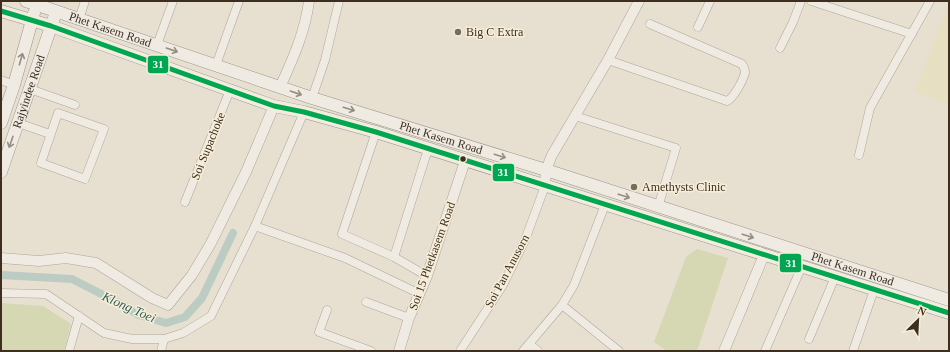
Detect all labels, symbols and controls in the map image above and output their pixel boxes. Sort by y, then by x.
street label: Phet Kasem Road [67,9,153,50]
place label: Big C Extra [466,25,524,39]
marker: Big C Extra [453,27,463,37]
one-way arrow [166,47,179,54]
street label: Rajyindee Road [10,53,48,130]
one-way arrow [18,53,25,66]
line badge: 31 [147,55,169,74]
text: 31 [153,58,164,70]
one-way arrow [289,90,302,97]
one-way arrow [343,106,356,113]
street label: Soi Supachoke [188,110,228,182]
street label: Phet Kasem Road [398,118,484,157]
one-way arrow [7,136,15,148]
one-way arrow [493,153,506,160]
unlabelled marker [458,154,468,164]
line badge: 31 [492,163,515,182]
text: 31 [498,166,509,178]
place label: Amethysts Clinic [642,180,726,194]
marker: Amethysts Clinic [629,182,639,192]
one-way arrow [618,192,630,200]
street label: Soi 15 Phetkasem Road [406,200,458,312]
street label: Soi Pan Anusorn [482,232,532,310]
one-way arrow [741,232,753,240]
street label: Phet Kasem Road [810,249,896,289]
line badge: 31 [779,253,802,273]
text: 31 [786,257,797,269]
water label: Klong Toei [99,288,158,326]
north arrow [898,300,938,340]
text: N [916,304,928,318]

